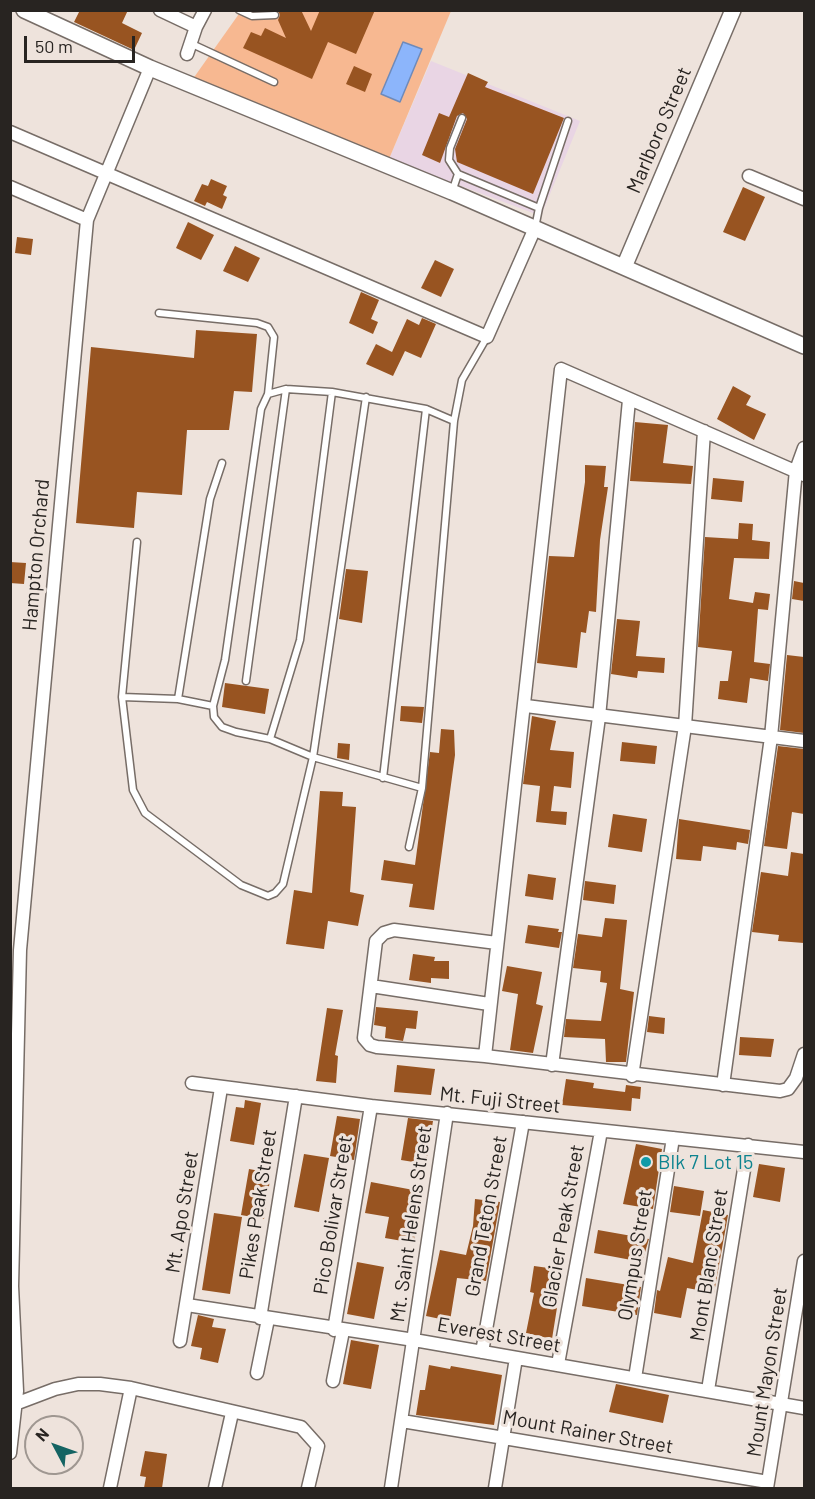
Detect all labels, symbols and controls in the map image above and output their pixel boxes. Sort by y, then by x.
scale bar [27,24,138,62]
text: 50 m [35,35,73,57]
street label: Marlboro Street [622,63,696,197]
street label: Hampton Orchard [17,478,55,632]
street label: Mt. Fuji Street [438,1082,562,1118]
street label: Mt. Saint Helens Street [385,1124,437,1324]
street label: Pikes Peak Street [234,1127,282,1281]
street label: Pico Bolivar Street [309,1134,357,1296]
street label: Grand Teton Street [460,1134,512,1298]
street label: Glacier Peak Street [537,1142,589,1310]
street label: Mt. Apo Street [160,1149,204,1275]
place label: Blk 7 Lot 15 [658,1150,753,1174]
marker: Blk 7 Lot 15 [639,1155,653,1169]
street label: Mont Blanc Street [685,1187,733,1343]
street label: Olympus Street [613,1188,657,1322]
street label: Mount Mayon Street [742,1285,792,1459]
street label: Everest Street [435,1312,563,1358]
street label: Mount Rainer Street [501,1405,675,1459]
north arrow [24,1415,84,1475]
text: N [31,1424,52,1444]

